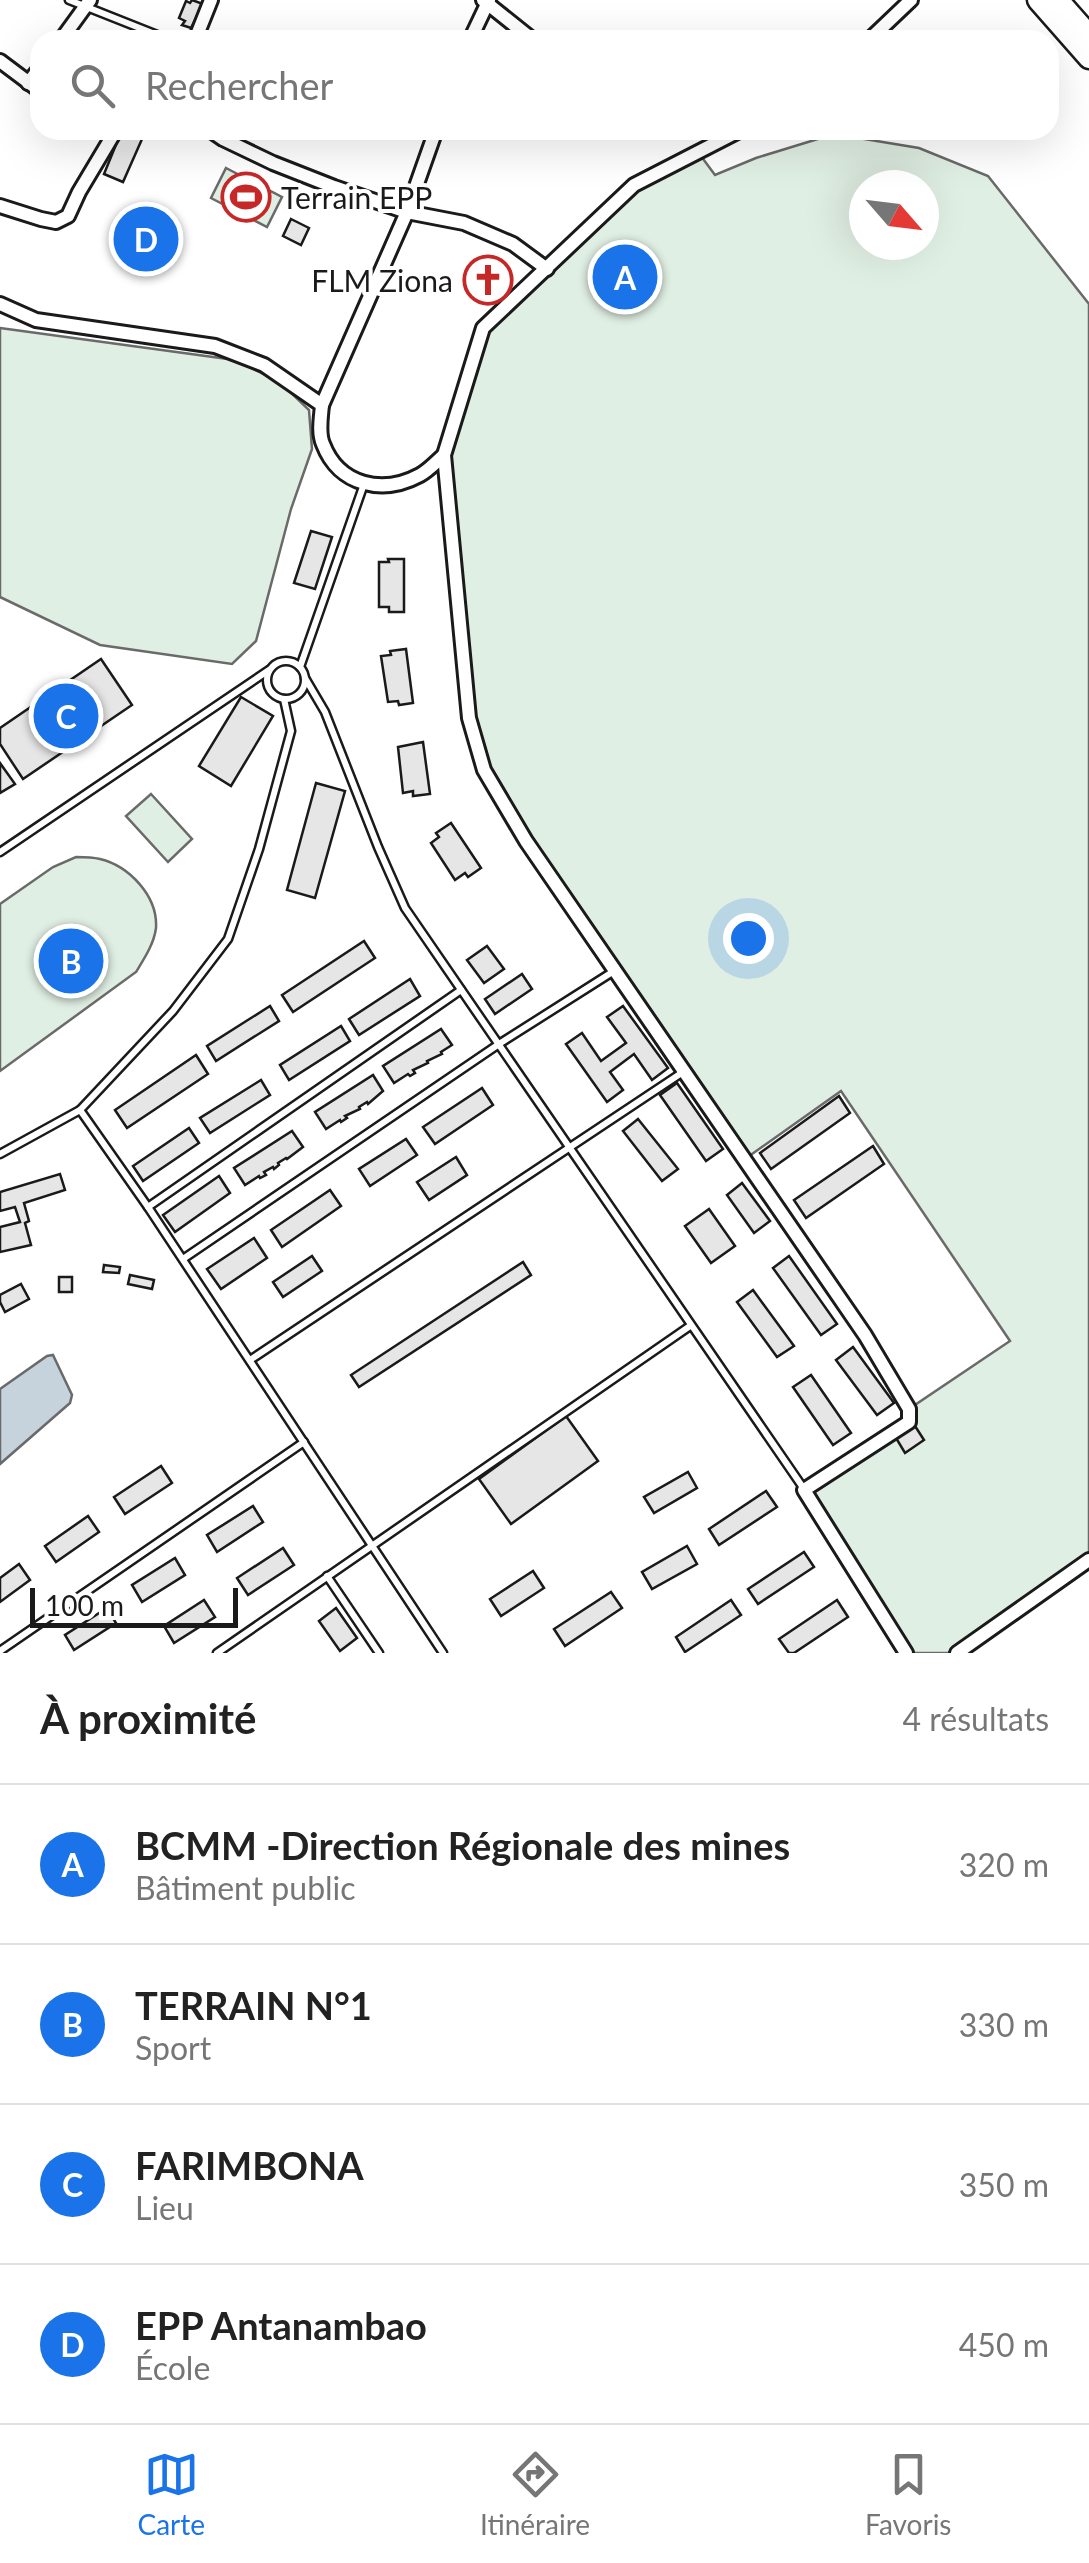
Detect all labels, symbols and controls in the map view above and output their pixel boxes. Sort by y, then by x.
search box [30,30,1059,140]
icon: search [65,58,120,113]
text: Rechercher [145,62,333,108]
north arrow [849,170,939,260]
sports icon: Terrain EPP [220,171,272,223]
place label: Terrain EPP [281,179,432,215]
pin: D [114,202,178,276]
pin: A [592,240,658,314]
church icon: FLM Ziona [462,254,514,306]
place label: FLM Ziona [311,262,453,298]
pin: C [34,678,98,754]
your location [723,913,774,964]
pin: B [38,924,104,998]
scale bar [30,1583,238,1628]
text: 100 m [45,1588,124,1622]
text: À proximité [40,1693,256,1743]
text: 4 résultats [903,1699,1049,1738]
text: BCMM -Direction Régionale des mines [135,1822,790,1868]
text: A [61,1845,84,1884]
text: 320 m [959,1845,1049,1884]
text: Bâtiment public [135,1868,356,1907]
text: TERRAIN N°1 [135,1982,372,2028]
text: B [62,2005,83,2044]
text: 330 m [959,2005,1049,2044]
text: Sport [135,2028,211,2067]
text: FARIMBONA [135,2142,364,2188]
text: C [62,2165,83,2204]
text: 350 m [959,2165,1049,2204]
text: Lieu [135,2188,194,2227]
text: EPP Antanambao [135,2302,427,2348]
text: D [60,2325,85,2364]
text: 450 m [959,2325,1049,2364]
text: École [135,2348,210,2387]
tab: Carte [137,2447,205,2541]
tab: Itinéraire [480,2447,590,2541]
tab: Favoris [865,2447,952,2541]

